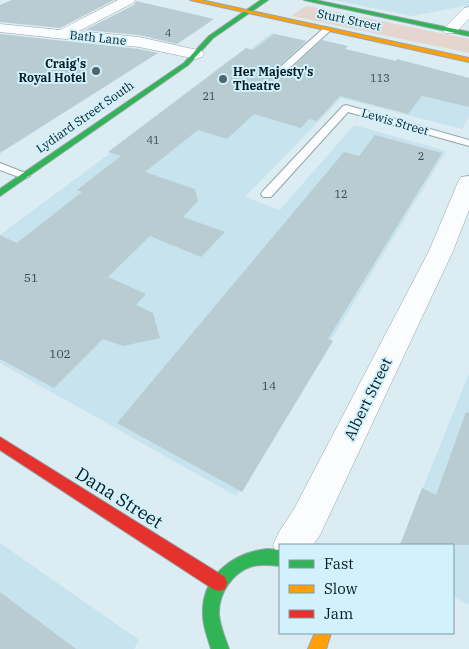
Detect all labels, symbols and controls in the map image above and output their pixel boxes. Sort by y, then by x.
street label: Sturt Street [316,5,382,34]
house number: 4 [165,26,172,40]
street label: Bath Lane [69,27,127,48]
place label: Craig's Royal Hotel [19,56,86,85]
place label: Her Majesty's Theatre [233,64,313,93]
marker: Craig's Royal Hotel [90,65,102,77]
house number: 113 [370,71,390,85]
marker: Her Majesty's Theatre [217,73,229,85]
street label: Lydiard Street South [33,77,137,156]
house number: 21 [202,89,216,103]
street label: Lewis Street [360,105,430,138]
house number: 41 [146,133,160,147]
house number: 2 [418,149,424,163]
house number: 12 [334,187,348,201]
house number: 51 [24,270,38,285]
house number: 102 [49,346,71,361]
street label: Albert Street [339,354,396,443]
house number: 14 [262,378,276,393]
street label: Dana Street [71,462,167,533]
legend [279,544,454,634]
text: Fast [324,554,354,573]
text: Slow [324,579,358,598]
text: Jam [324,604,353,623]

